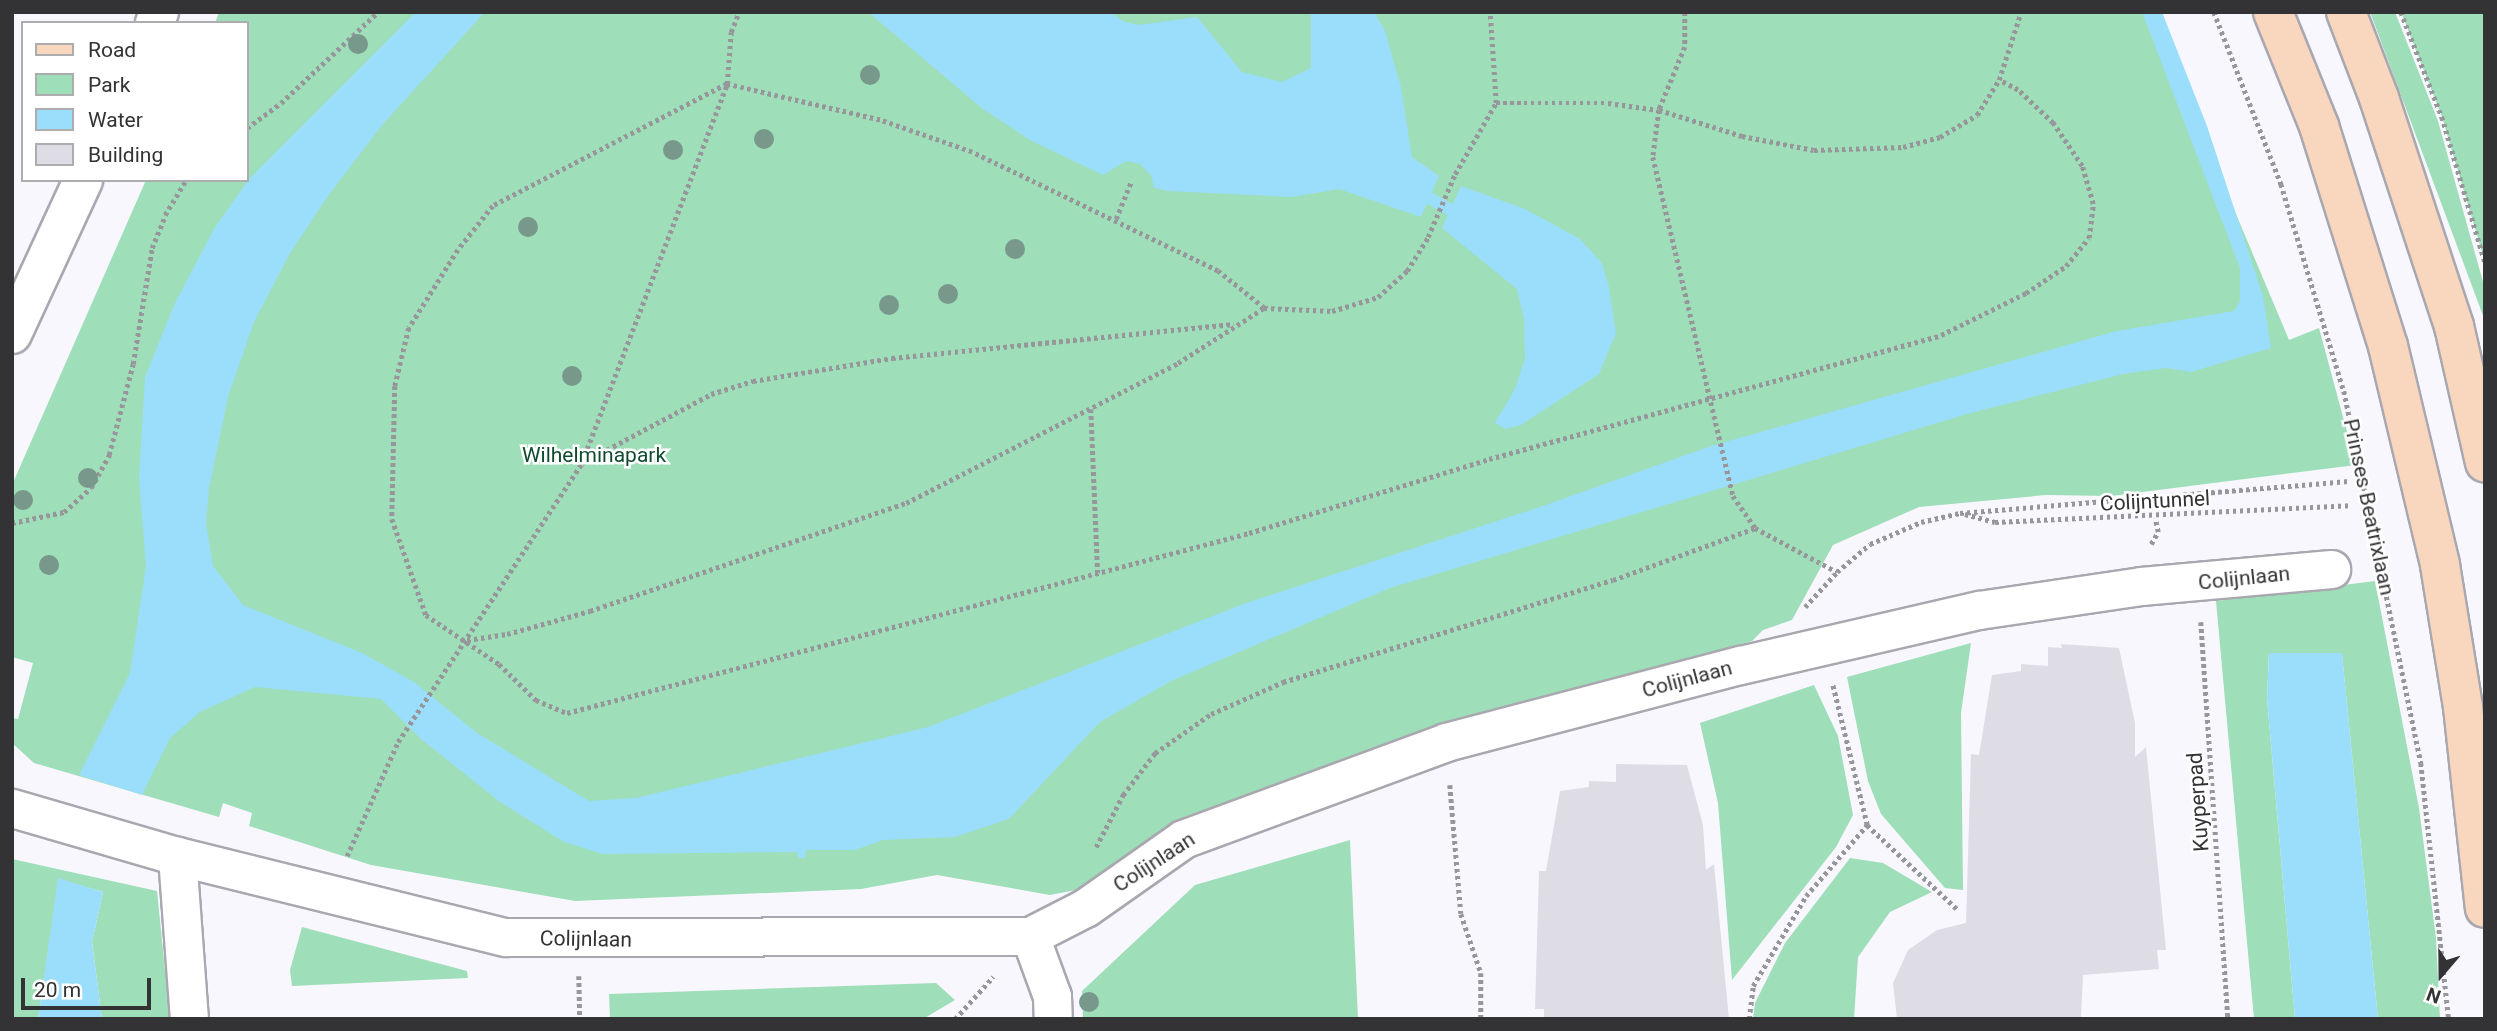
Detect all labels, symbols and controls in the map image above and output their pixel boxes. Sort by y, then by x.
legend [21,21,248,182]
text: Road [88,38,136,62]
text: Park [88,73,130,97]
text: Water [88,108,143,132]
text: Building [88,143,163,167]
street label: Prinses Beatrixlaan [2338,416,2400,598]
park label: Wilhelminapark [522,442,666,468]
street label: Colijntunnel [2099,486,2211,516]
street label: Colijnlaan [2197,561,2291,595]
street label: Colijnlaan [1639,655,1735,703]
street label: Kuyperpad [2182,751,2214,853]
street label: Colijnlaan [1109,826,1199,898]
street label: Colijnlaan [540,926,632,952]
north arrow [2406,940,2476,1010]
scale bar [24,964,154,1008]
text: 20 m [34,978,81,1002]
text: N [2423,982,2444,1008]

